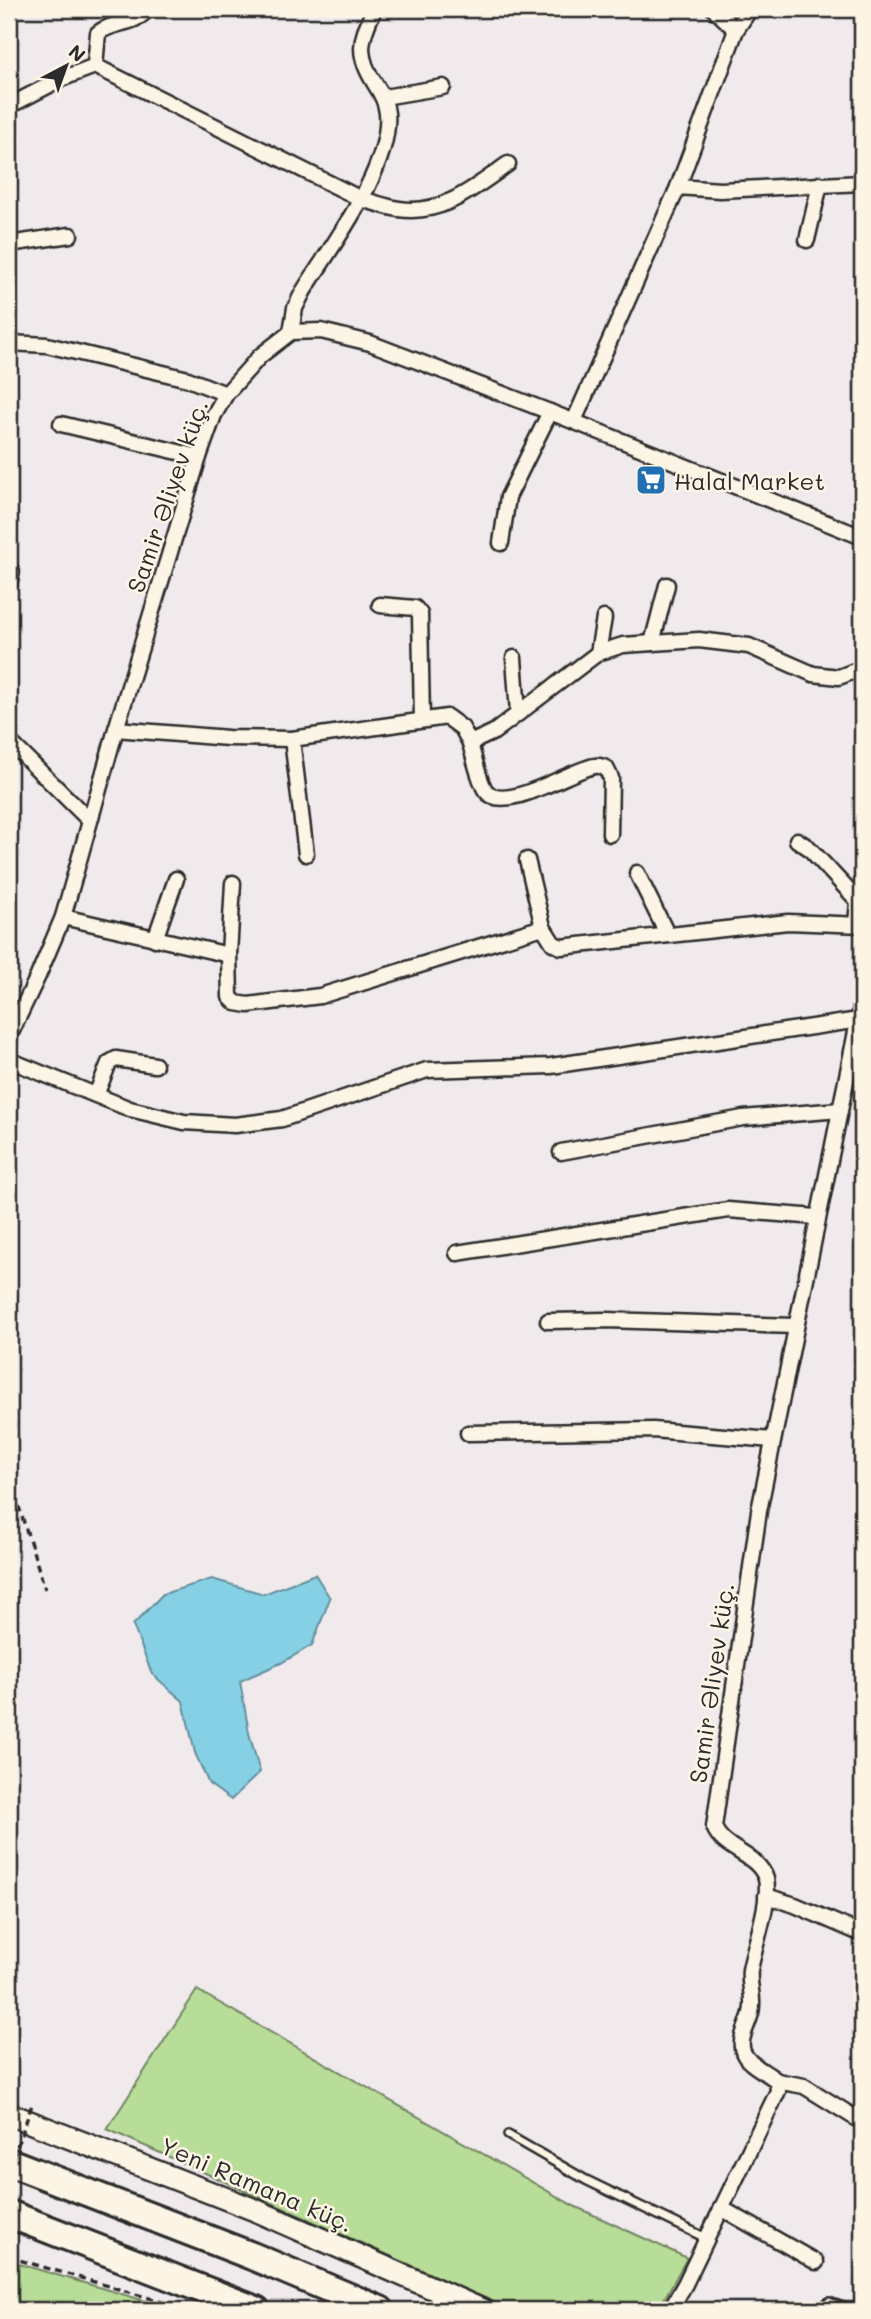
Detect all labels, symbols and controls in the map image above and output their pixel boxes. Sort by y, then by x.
north arrow [32,32,102,102]
text: N [64,39,91,67]
street label: Samir Əliyev küç. [119,395,215,597]
supermarket icon: Halal Market [634,463,668,497]
place label: Halal Market [674,465,825,496]
street label: Samir Əliyev küç. [682,1581,740,1785]
street label: Yeni Ramana küç. [156,2129,358,2239]

